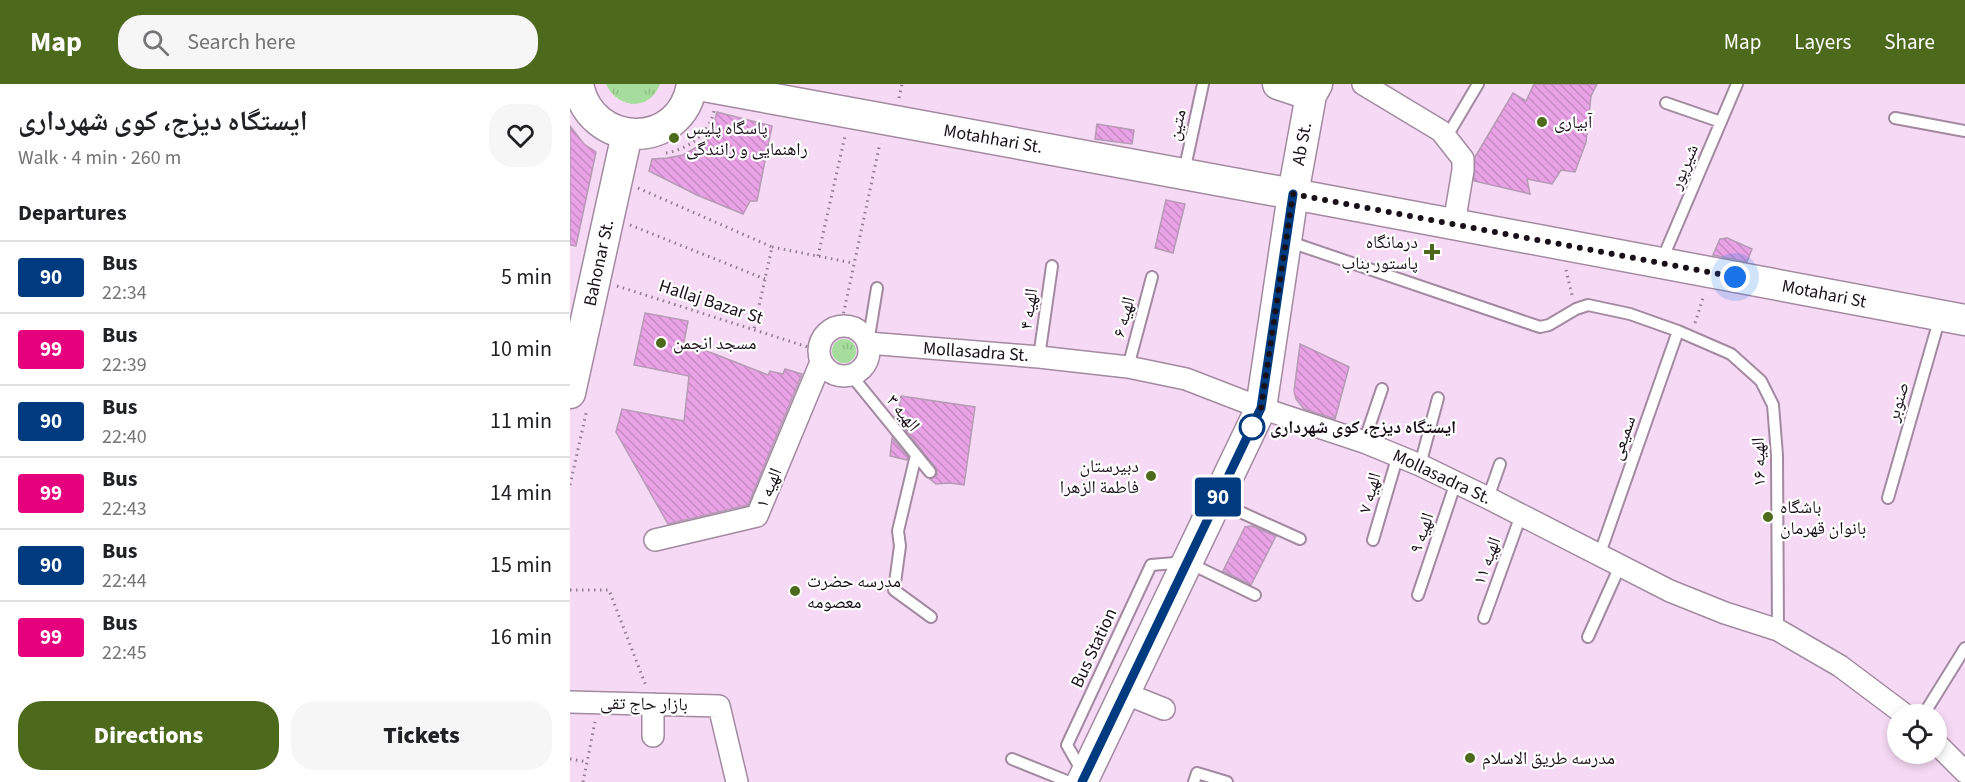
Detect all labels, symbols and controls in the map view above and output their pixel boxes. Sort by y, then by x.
search box [118,15,538,69]
text: Map [30,22,82,62]
icon: search [139,26,172,59]
text: Search here [187,26,296,58]
text: Map [1724,27,1761,57]
text: Layers [1794,27,1851,57]
text: Share [1884,27,1935,57]
text: ایستگاه دیزج، کوی شهرداری [18,101,308,141]
button: heart [489,104,552,167]
street label: متین [1161,107,1193,143]
place label: آبیاری [1554,110,1593,135]
marker: آبیاری [1535,115,1549,129]
place label: پاسگاه پلیس راهنمایی و رانندگی [686,116,808,162]
street label: Motahhari St. [942,118,1044,160]
street label: Ab St. [1286,121,1318,167]
marker: پاسگاه پلیس راهنمایی و رانندگی [667,131,681,145]
street label: شیرپور [1663,140,1705,195]
text: Walk · 4 min · 260 m [18,144,181,172]
text: Departures [18,197,127,229]
street label: Bahonar St. [578,217,620,309]
place label: درمانگاه پاستور بناب [1341,230,1418,276]
marker: درمانگاه پاستور بناب [1423,243,1441,261]
text: Bus [102,247,138,279]
text: 5 min [501,261,552,293]
text: 90 [40,262,62,292]
your location [1720,262,1750,292]
street label: Hallaj Bazar St [656,273,766,331]
street label: Motahari St [1780,274,1868,314]
text: 22:34 [102,279,147,307]
street label: الهیه ۴ [1014,287,1044,331]
street label: الهیه ۶ [1107,294,1141,340]
text: Bus [102,319,138,351]
place label: مسجد انجمن [673,331,756,356]
text: 10 min [490,333,552,365]
text: 99 [40,334,62,364]
marker: مسجد انجمن [654,336,668,350]
street label: Mollasadra St. [922,336,1030,368]
text: 22:39 [102,351,147,379]
street label: صنوبر [1880,379,1916,426]
street label: الهیه ۳ [880,389,926,437]
text: Bus [102,391,138,423]
text: 11 min [490,405,552,437]
text: 90 [40,406,62,436]
street label: سمیعی [1604,412,1642,464]
marker: ایستگاه دیزج، کوی شهرداری [1239,414,1265,440]
place label: ایستگاه دیزج، کوی شهرداری [1270,415,1456,440]
text: 22:40 [102,423,147,451]
street label: الهیه ۱۶ [1746,437,1772,487]
street label: Mollasadra St. [1389,443,1495,511]
place label: دبیرستان فاطمة الزهرا [1060,454,1139,500]
text: Bus [102,463,138,495]
street label: الهیه ۱ [750,464,788,512]
marker: دبیرستان فاطمة الزهرا [1144,469,1158,483]
street label: الهیه ۷ [1352,470,1388,516]
text: 14 min [490,477,552,509]
text: 99 [40,478,62,508]
line badge: 90 [1191,478,1245,516]
text: 90 [1207,482,1229,512]
text: 22:43 [102,495,147,523]
place label: باشگاه بانوان قهرمان [1780,495,1866,541]
street label: الهیه ۹ [1403,509,1441,557]
marker: باشگاه بانوان قهرمان [1761,510,1775,524]
street label: الهیه ۱۱ [1467,534,1507,588]
text: Bus [102,535,138,567]
text: 15 min [490,549,552,581]
text: 90 [40,550,62,580]
text: 22:44 [102,567,147,595]
place label: مدرسه حضرت معصومه [807,569,901,615]
marker: مدرسه حضرت معصومه [788,584,802,598]
street label: Bus Station [1065,604,1123,692]
text: Bus [102,607,138,639]
text: 16 min [490,621,552,653]
text: 99 [40,622,62,652]
text: 22:45 [102,639,147,667]
street label: بازار حاج تقی [600,691,688,717]
button: Directions [18,701,279,770]
button: Tickets [291,701,552,770]
map controls [1887,704,1947,764]
button: locate [1887,704,1947,764]
place label: مدرسه طریق الاسلام [1482,746,1615,771]
marker: مدرسه طریق الاسلام [1463,751,1477,765]

